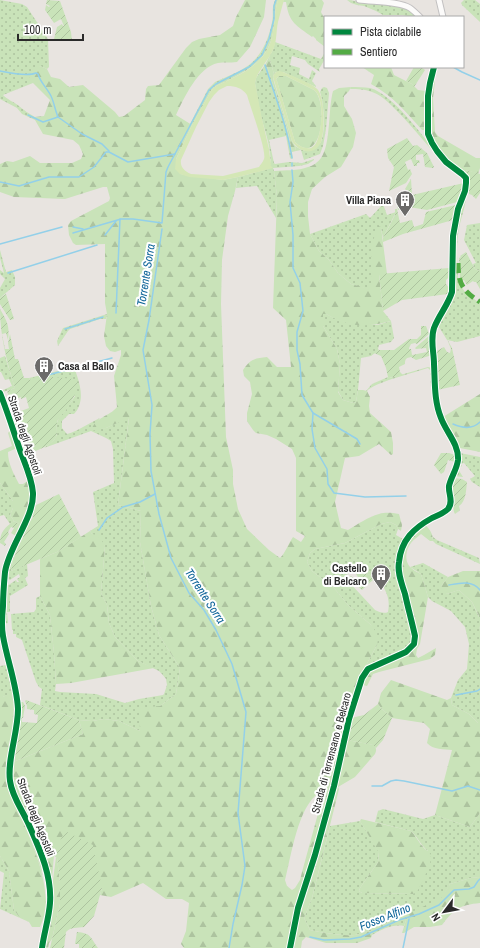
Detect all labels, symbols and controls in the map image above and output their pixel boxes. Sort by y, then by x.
scale bar [18,16,83,42]
legend [324,16,464,68]
text: 100 m [24,22,51,38]
text: Pista ciclabile [360,24,421,40]
text: Sentiero [360,44,397,60]
building icon: Villa Piana [394,189,416,217]
place label: Villa Piana [346,193,391,207]
water label: Torrente Sorra [133,242,159,307]
building icon: Casa al Ballo [33,355,55,383]
place label: Casa al Ballo [58,359,115,373]
street label: Strada degli Agostoli [5,393,45,477]
place label: Castello di Belcaro [323,561,367,588]
building icon: Castello di Belcaro [370,563,392,591]
water label: Torrente Sorra [181,565,229,627]
street label: Strada di Terrensano e Belcaro [308,691,354,815]
street label: Strada degli Agostoli [14,776,58,858]
north arrow [424,892,464,932]
water label: Fosso Alfino [357,899,413,934]
text: N [428,911,443,924]

